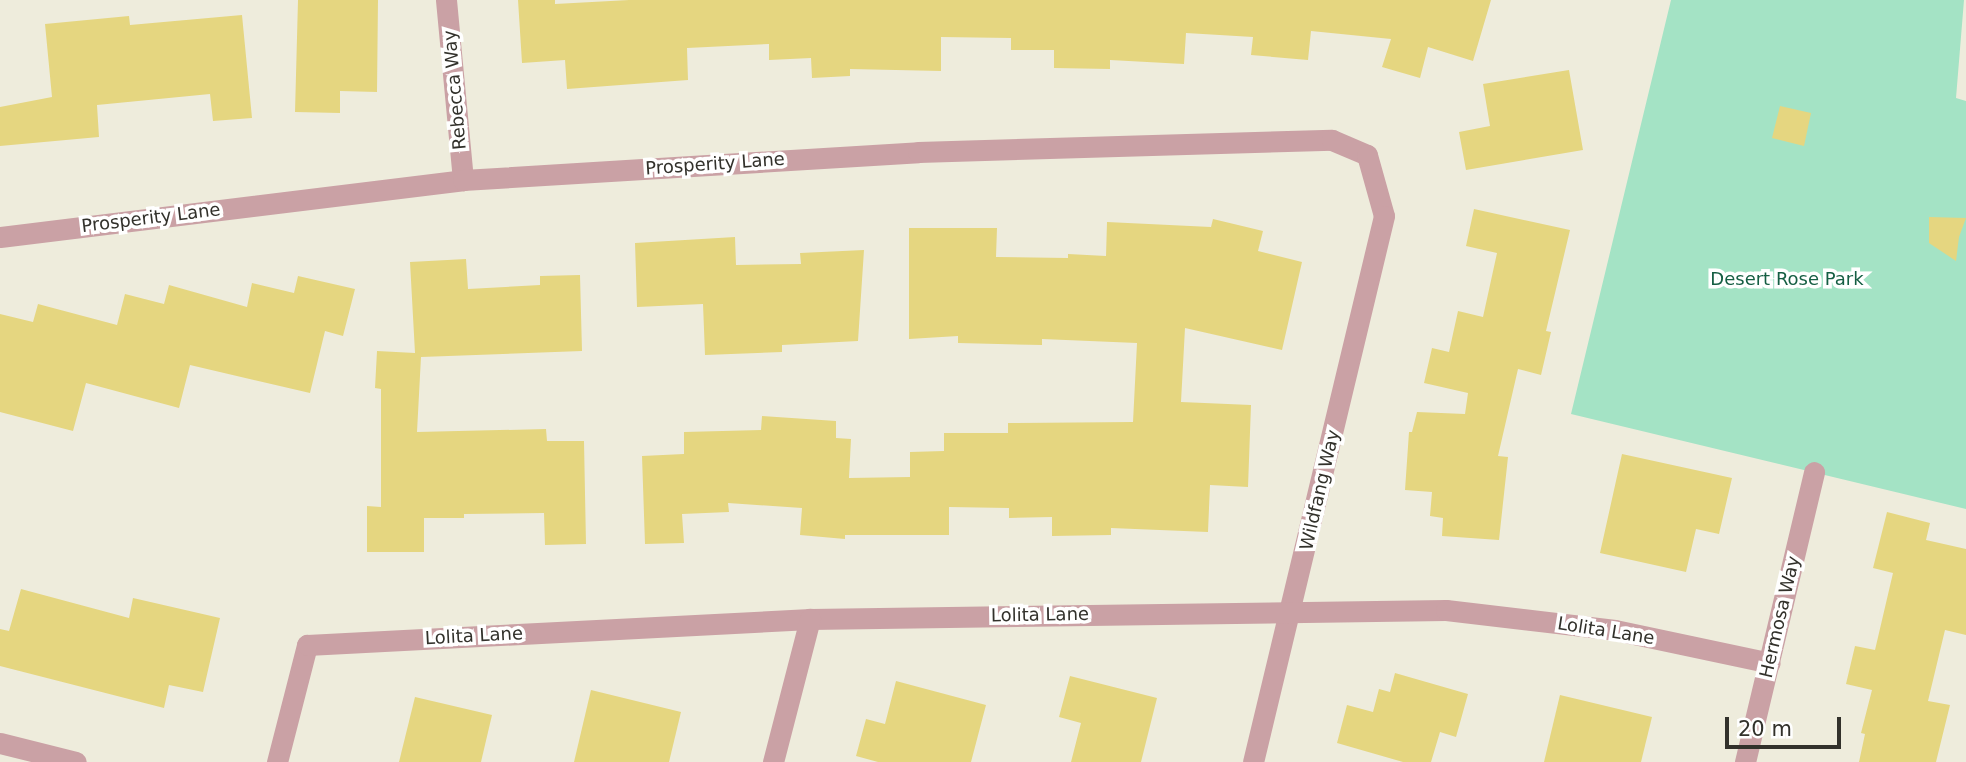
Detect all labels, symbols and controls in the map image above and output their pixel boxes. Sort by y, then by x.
street label: Rebecca Way [439,29,471,151]
street label: Prosperity Lane [645,148,785,180]
street label: Prosperity Lane [80,199,222,237]
park label: Desert Rose Park [1710,268,1864,290]
street label: Wildfang Way [1296,428,1344,552]
street label: Hermosa Way [1755,554,1805,680]
street label: Lolita Lane [991,603,1089,627]
street label: Lolita Lane [1556,613,1656,649]
street label: Lolita Lane [424,623,524,649]
scale bar [1728,702,1843,746]
text: 20 m [1738,717,1792,741]

